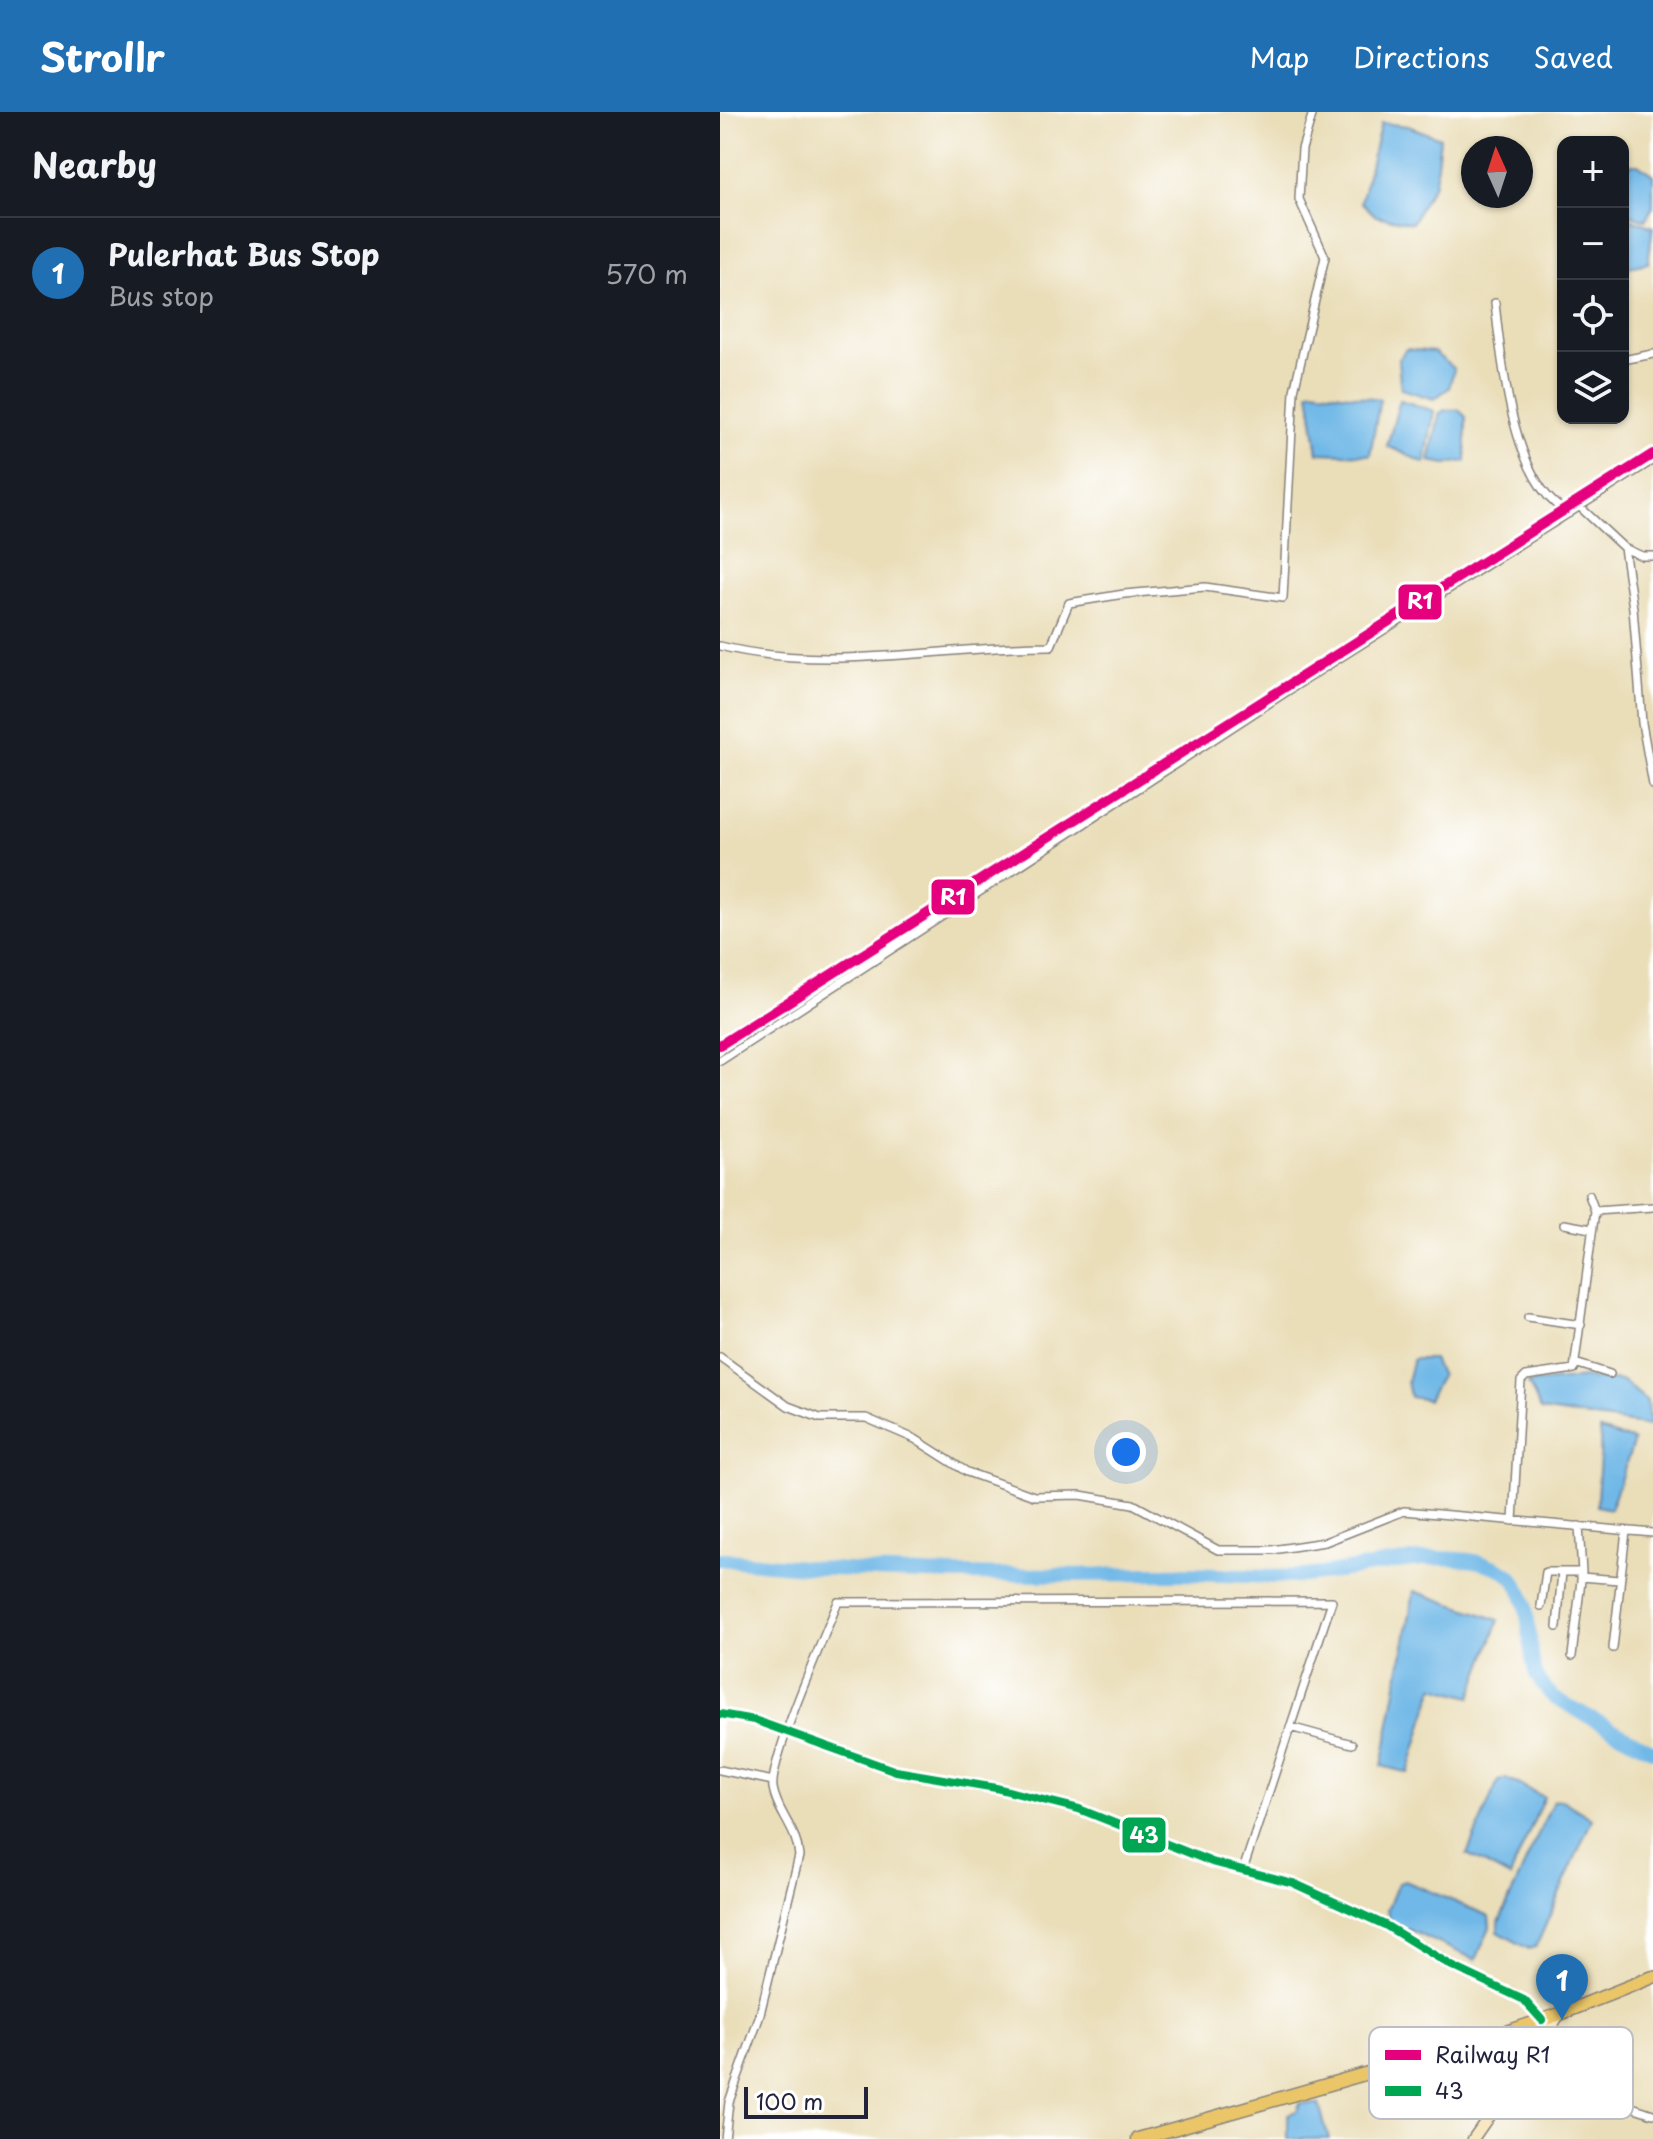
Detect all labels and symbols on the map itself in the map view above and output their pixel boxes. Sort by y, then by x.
north arrow [1461,136,1533,208]
line badge: R1 [1397,583,1443,621]
text: R1 [1407,583,1433,616]
line badge: R1 [930,878,976,916]
text: R1 [940,879,966,912]
your location [1106,1432,1146,1472]
line badge: 43 [1121,1816,1167,1854]
text: 43 [1129,1817,1159,1850]
pin: 1 [1536,1954,1588,2020]
legend [1369,2027,1633,2119]
text: Railway R1 [1435,2037,1550,2070]
text: 43 [1435,2073,1464,2106]
scale bar [744,2083,868,2119]

